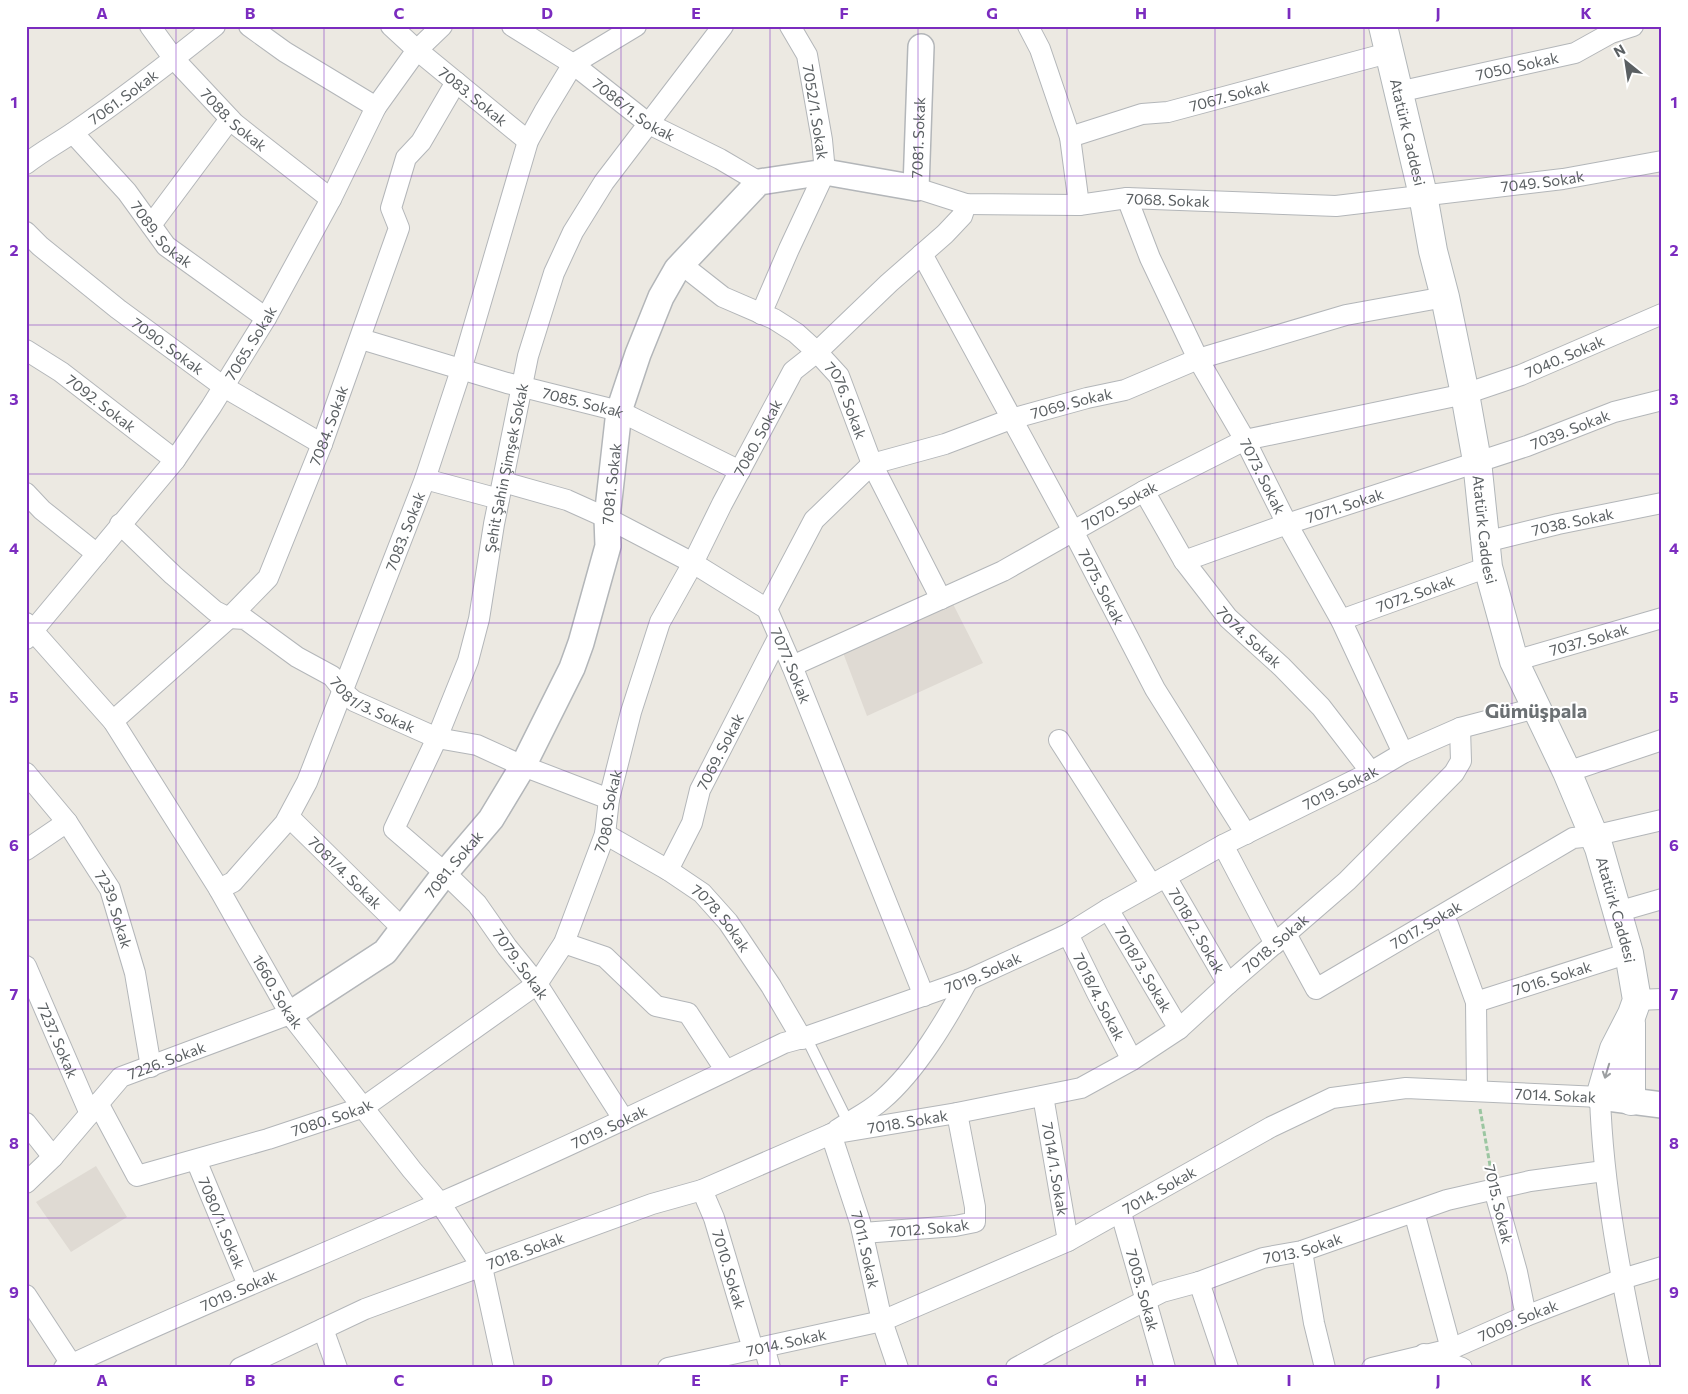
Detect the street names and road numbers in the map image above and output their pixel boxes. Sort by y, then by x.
street label: 7050. Sokak [1474,48,1560,84]
street label: 7083. Sokak [435,63,511,129]
street label: 7052/1. Sokak [800,63,832,161]
street label: 7061. Sokak [85,65,161,128]
street label: 7086/1. Sokak [589,74,678,144]
street label: 7067. Sokak [1187,76,1271,115]
street label: Atatürk Caddesi [1387,77,1429,187]
street label: 7088. Sokak [197,84,271,155]
street label: 7081. Sokak [907,96,928,179]
street label: 7049. Sokak [1500,166,1585,195]
street label: 7068. Sokak [1126,189,1210,210]
street label: 7089. Sokak [127,197,196,271]
street label: 7065. Sokak [221,303,280,383]
street label: 7090. Sokak [128,313,207,378]
street label: 7040. Sokak [1522,331,1607,381]
street label: 7076. Sokak [821,358,871,441]
street label: 7092. Sokak [63,370,140,436]
street label: Şehit Şahin Şimşek Sokak [481,382,531,554]
street label: 7084. Sokak [305,383,351,468]
street label: 7085. Sokak [540,383,627,421]
street label: 7069. Sokak [1028,384,1114,422]
street label: 7080. Sokak [730,396,785,479]
street label: 7039. Sokak [1528,406,1612,453]
street label: 7073. Sokak [1237,435,1289,517]
street label: 7081. Sokak [598,442,624,524]
street label: Atatürk Caddesi [1470,474,1501,586]
street label: 7070. Sokak [1078,477,1160,533]
street label: 7071. Sokak [1304,484,1386,526]
street label: 7083. Sokak [381,489,428,573]
street label: 7038. Sokak [1530,504,1615,539]
street label: 7075. Sokak [1075,546,1129,627]
street label: 7072. Sokak [1374,571,1457,616]
street label: 7074. Sokak [1213,603,1285,671]
street label: 7037. Sokak [1547,619,1630,659]
street label: 7077. Sokak [767,625,815,706]
street label: 7081/3. Sokak [327,673,418,736]
street label: 7069. Sokak [693,710,747,793]
street label: 7019. Sokak [1300,761,1381,813]
street label: 7080. Sokak [590,768,625,855]
street label: 7081. Sokak [421,827,486,901]
street label: 7081/4. Sokak [305,832,386,912]
street label: Atatürk Caddesi [1593,855,1640,964]
street label: 7239. Sokak [91,867,136,951]
street label: 7078. Sokak [689,880,754,955]
street label: 7018/2. Sokak [1165,884,1229,977]
street label: 7017. Sokak [1387,897,1465,952]
street label: 7018. Sokak [1239,910,1312,977]
street label: 7018/3. Sokak [1111,923,1176,1015]
street label: 7079. Sokak [489,925,553,1003]
street label: 7019. Sokak [942,948,1024,997]
street label: 7018/4. Sokak [1070,950,1129,1043]
street label: 1660. Sokak [249,952,307,1032]
street label: 7016. Sokak [1511,957,1594,999]
street label: 7237. Sokak [34,1000,82,1081]
street label: 7226. Sokak [125,1037,208,1083]
street label: 7014. Sokak [1514,1084,1596,1106]
street label: 7080. Sokak [289,1095,376,1140]
street label: 7019. Sokak [568,1101,650,1152]
street label: 7018. Sokak [866,1106,949,1137]
street label: 7014/1. Sokak [1039,1121,1072,1217]
street label: 7014. Sokak [1119,1162,1199,1218]
street label: 7015. Sokak [1481,1163,1517,1245]
street label: 7080/1. Sokak [195,1174,249,1271]
street label: 7011. Sokak [848,1209,883,1290]
street label: 7012. Sokak [888,1214,971,1240]
street label: 7010. Sokak [709,1227,750,1311]
street label: 7018. Sokak [484,1228,567,1273]
street label: 7013. Sokak [1262,1229,1344,1267]
street label: 7005. Sokak [1123,1247,1163,1333]
street label: 7019. Sokak [197,1266,279,1314]
street label: 7009. Sokak [1475,1296,1560,1345]
street label: 7014. Sokak [745,1325,828,1360]

